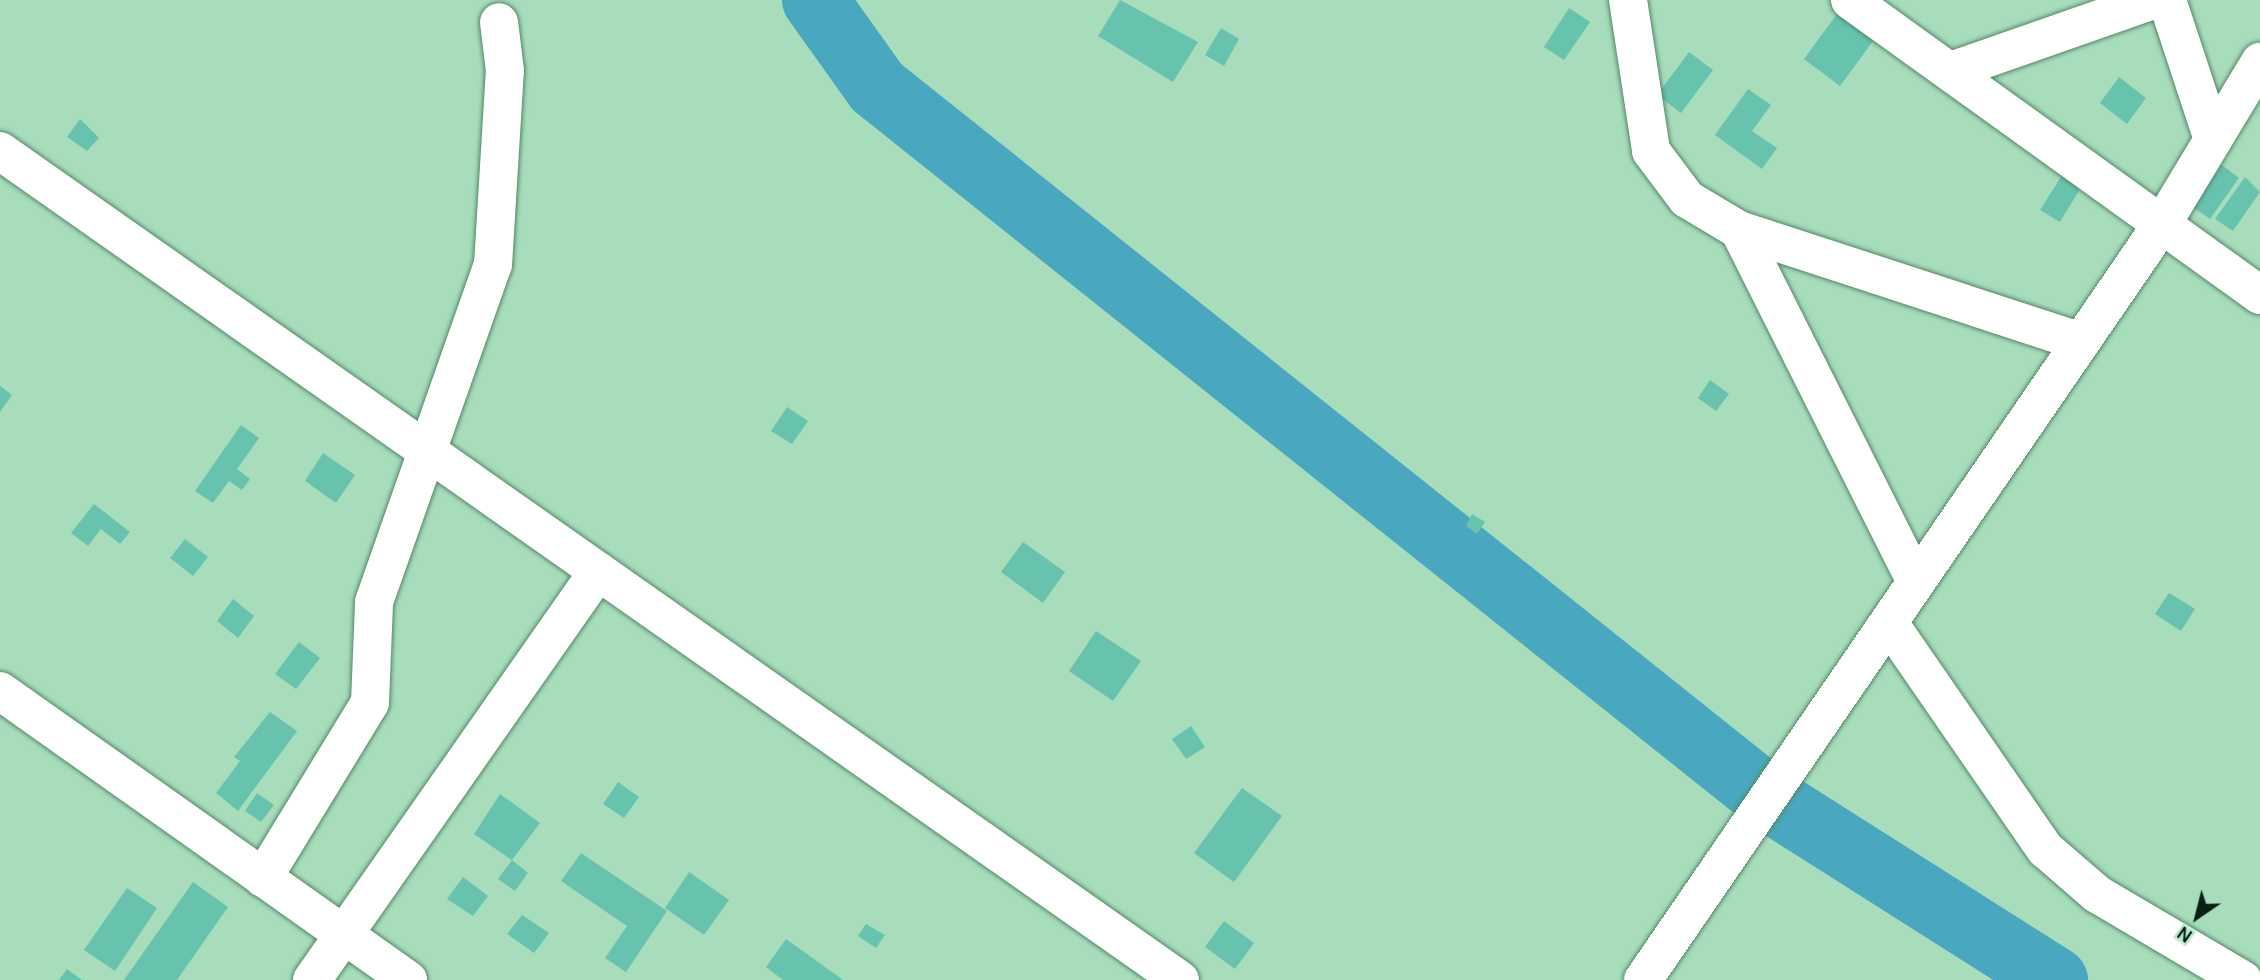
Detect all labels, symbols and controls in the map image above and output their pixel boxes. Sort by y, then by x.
north arrow [2162,882,2232,952]
text: N [2173,921,2197,947]

